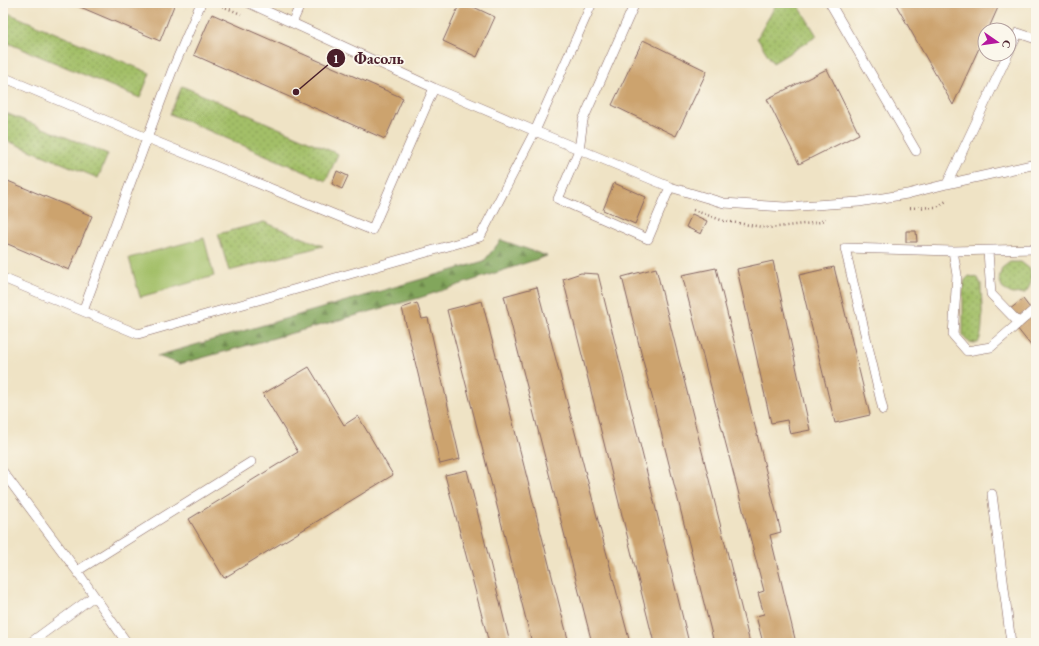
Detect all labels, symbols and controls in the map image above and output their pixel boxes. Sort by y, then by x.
north arrow [977,22,1017,62]
text: С [999,39,1014,50]
callout: Фасоль [326,44,412,72]
text: Фасоль [354,48,405,69]
text: 1 [333,51,339,67]

